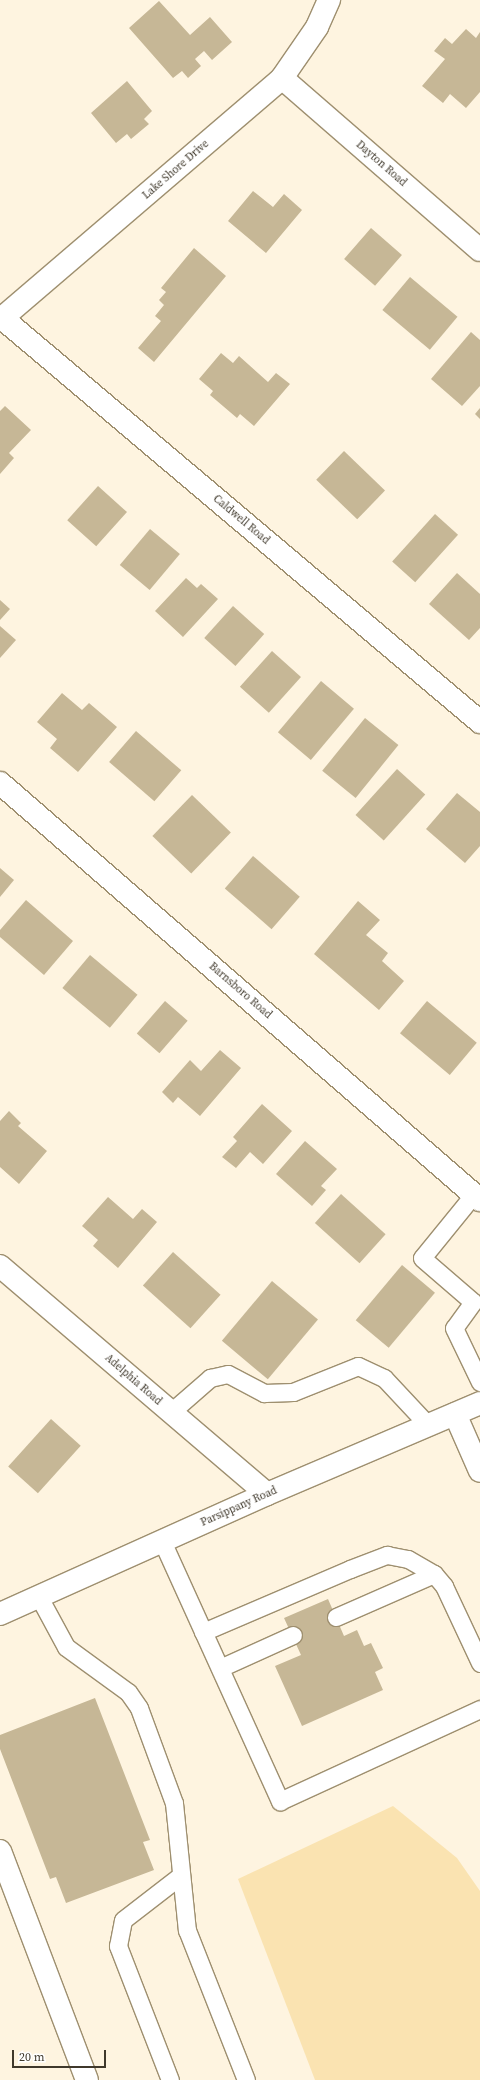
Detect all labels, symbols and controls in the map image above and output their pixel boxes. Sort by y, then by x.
street label: Lake Shore Drive [140,138,212,202]
street label: Dayton Road [353,138,409,190]
street label: Caldwell Road [210,493,272,547]
street label: Barnsboro Road [206,960,274,1022]
street label: Adelphia Road [102,1352,164,1408]
street label: Parsippany Road [199,1484,279,1530]
scale bar [14,2042,108,2068]
text: 20 m [19,2049,45,2065]

